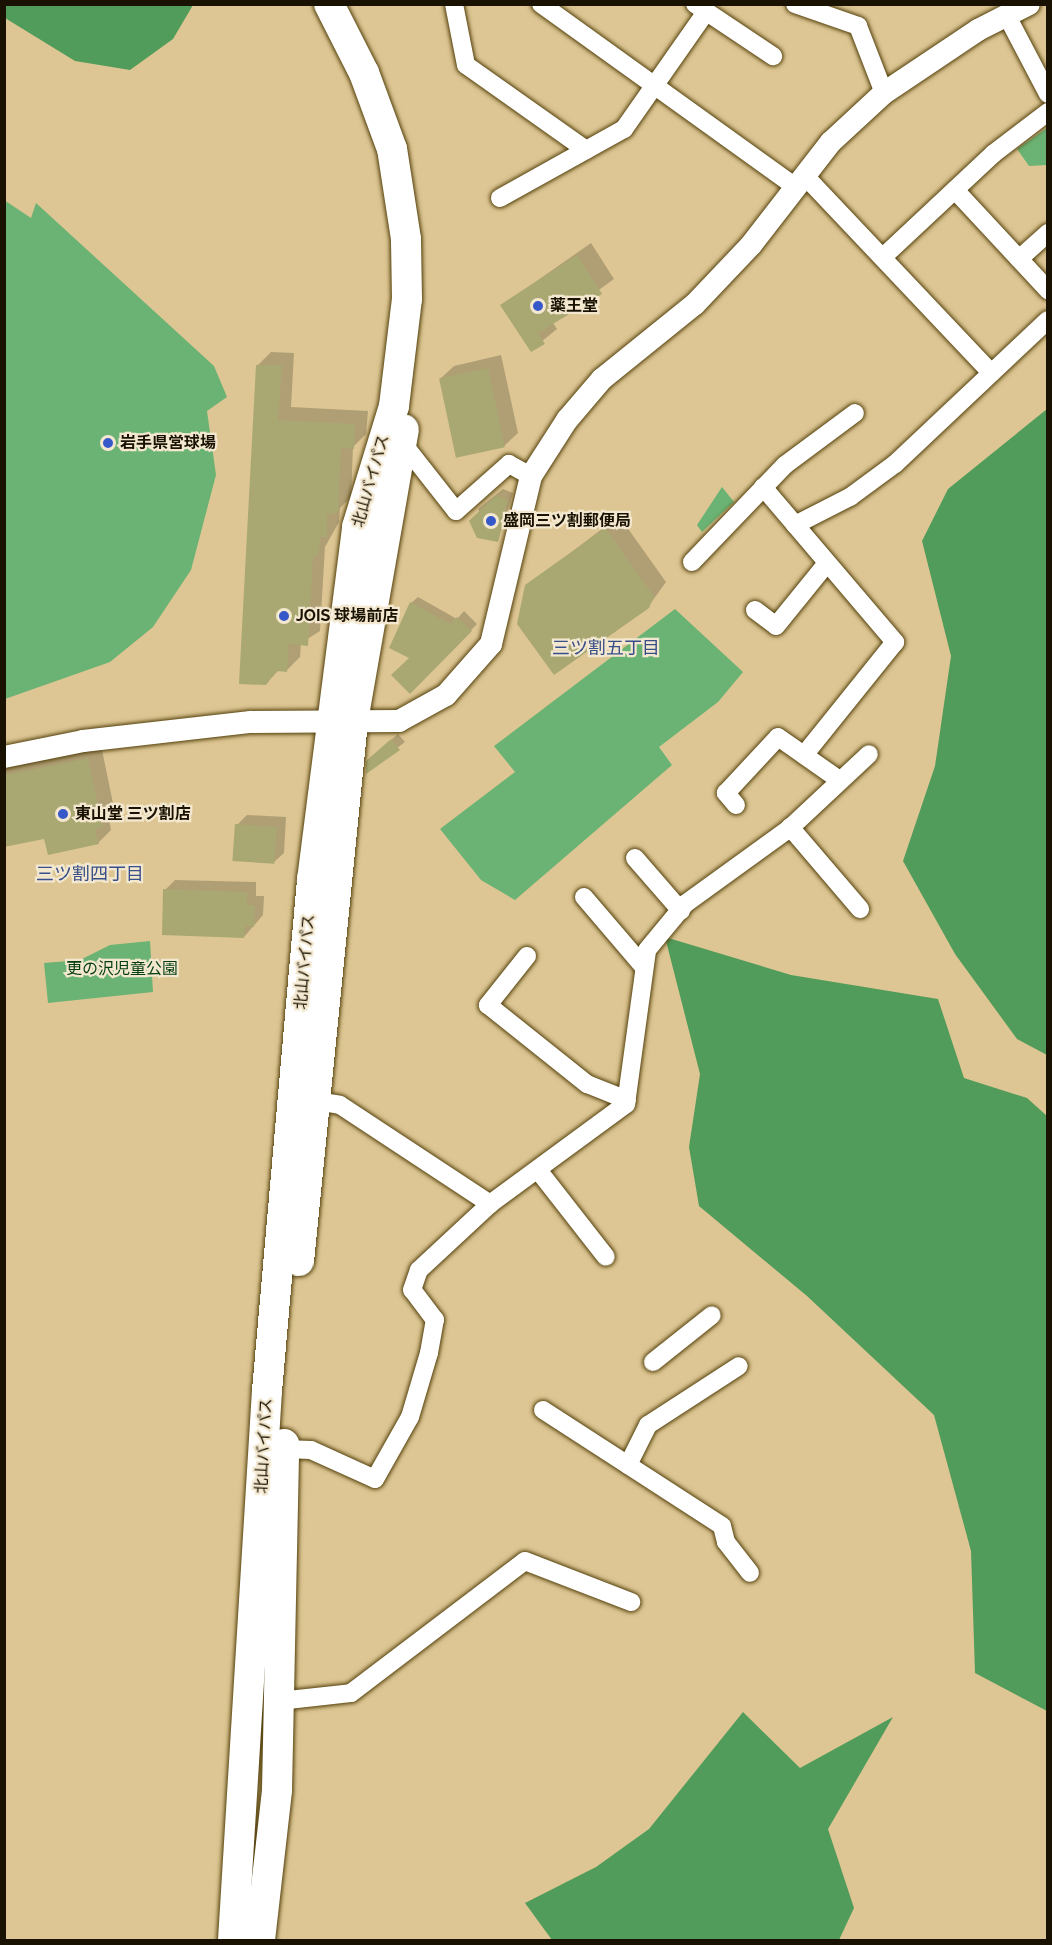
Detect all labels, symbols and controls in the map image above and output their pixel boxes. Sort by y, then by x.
place label: 薬王堂 [550,296,598,316]
marker: 薬王堂 [531,299,545,313]
street label: 北山バイパス [349,432,393,530]
place label: 岩手県営球場 [120,433,216,453]
marker: 岩手県営球場 [101,436,115,450]
place label: 盛岡三ツ割郵便局 [503,511,631,531]
marker: 盛岡三ツ割郵便局 [484,514,498,528]
place label: JOIS 球場前店 [296,606,398,626]
marker: JOIS 球場前店 [277,609,291,623]
district label: 三ツ割五丁目 [552,637,660,659]
place label: 東山堂 三ツ割店 [75,804,191,824]
marker: 東山堂 三ツ割店 [56,807,70,821]
district label: 三ツ割四丁目 [36,863,144,885]
street label: 北山バイパス [291,913,319,1011]
park label: 更の沢児童公園 [66,959,178,979]
street label: 北山バイパス [252,1398,276,1494]

